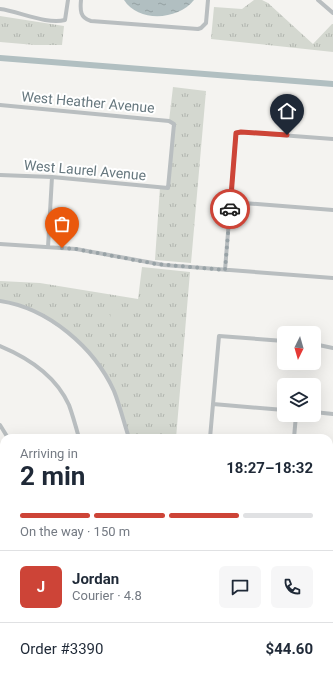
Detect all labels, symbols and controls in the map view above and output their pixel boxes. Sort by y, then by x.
street label: West Heather Avenue [21,88,155,116]
pin [270,94,304,135]
icon: home [276,100,298,122]
street label: West Laurel Avenue [23,157,147,183]
courier [210,189,250,229]
icon: car [219,198,241,220]
pin [45,207,79,248]
icon: bag [51,213,73,235]
north arrow [277,326,321,370]
map controls [277,326,321,422]
button: layers [277,378,321,422]
text: Arriving in [20,446,78,461]
text: 18:27–18:32 [226,459,313,477]
text: 2 min [20,461,85,491]
text: On the way · 150 m [20,524,130,539]
button: chat [219,566,261,608]
button: phone [271,566,313,608]
text: Jordan [72,570,119,588]
text: J [37,578,45,596]
text: Courier · 4.8 [72,588,142,603]
text: Order #3390 [20,640,103,658]
text: $44.60 [266,640,313,658]

